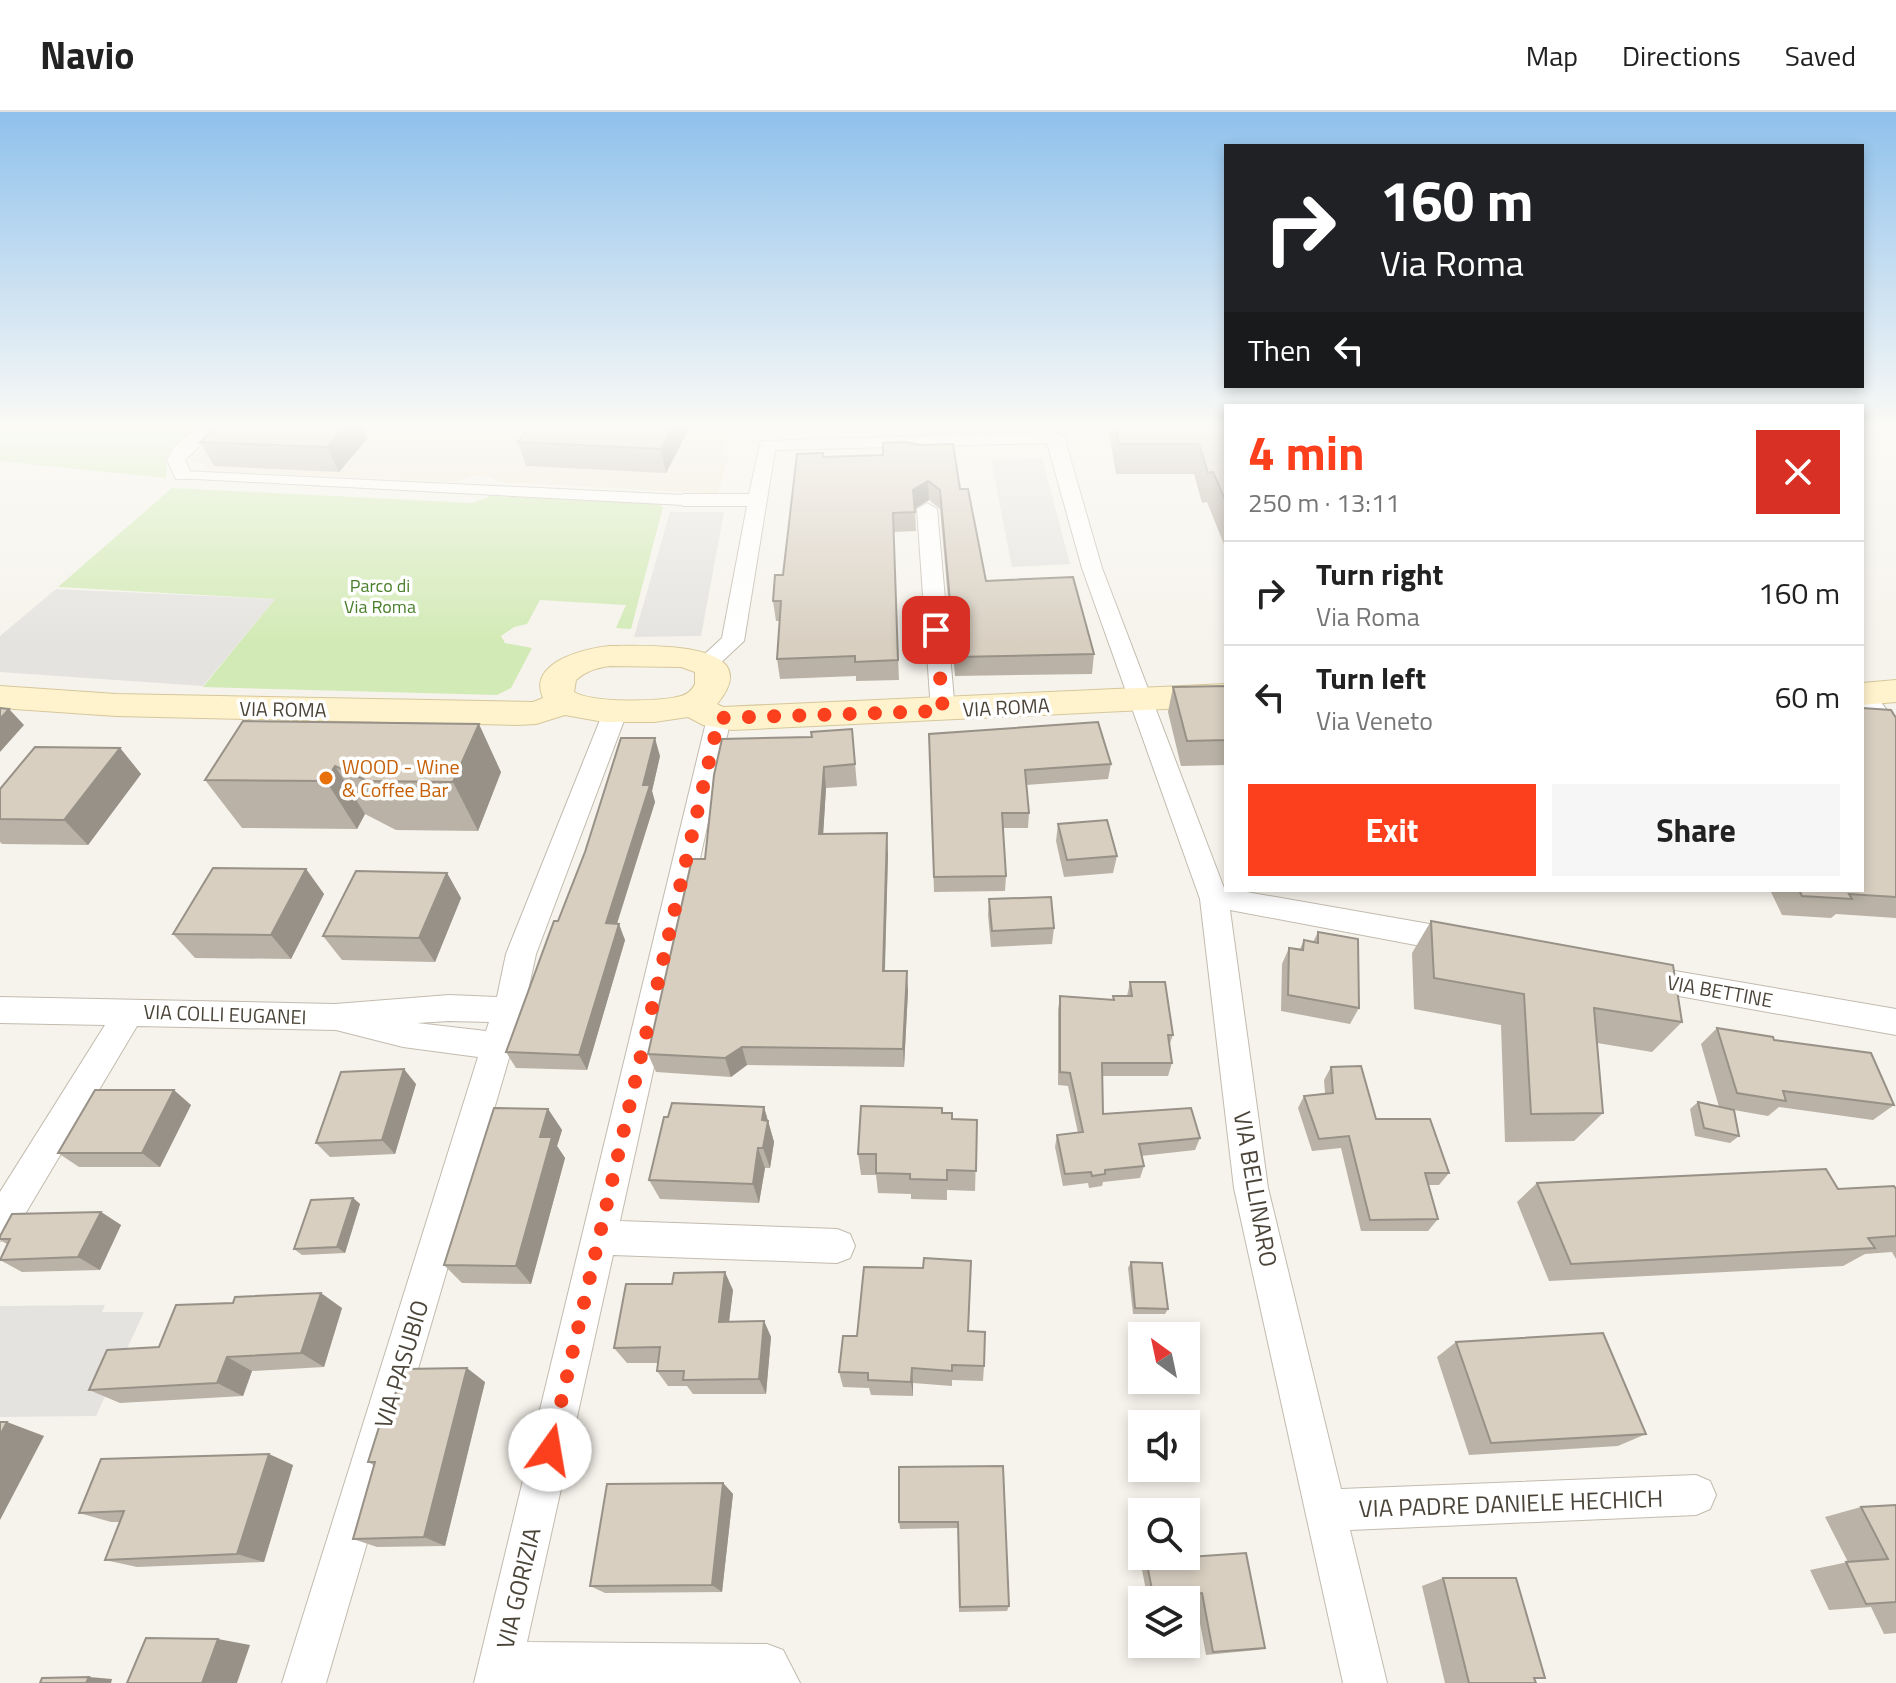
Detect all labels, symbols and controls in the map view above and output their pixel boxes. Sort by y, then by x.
text: Navio [40,26,134,84]
text: Map [1526,34,1578,77]
text: Directions [1622,34,1741,77]
text: Saved [1785,34,1856,77]
text: 160 m [1380,158,1533,243]
icon: right [1248,176,1352,280]
text: Via Roma [1380,235,1524,290]
text: Then [1248,327,1311,373]
icon: left [1327,328,1371,372]
text: 4 min [1248,416,1365,489]
button: close [1756,430,1840,514]
text: 250 m · 13:11 [1248,483,1400,522]
text: Turn right [1316,551,1444,597]
text: 160 m [1758,570,1840,616]
icon: right [1248,571,1292,615]
park label: Parco di Via Roma [344,572,416,620]
pin [902,596,970,664]
text: Via Roma [1316,597,1420,636]
icon: arrive [914,608,958,652]
text: Turn left [1316,655,1426,701]
text: 60 m [1775,674,1840,720]
icon: left [1248,675,1292,719]
street label: VIA ROMA [962,689,1050,725]
street label: VIA ROMA [239,693,327,725]
text: Via Veneto [1316,701,1433,740]
place label: WOOD - Wine & Coffee Bar [342,751,460,805]
marker: WOOD - Wine & Coffee Bar [317,769,335,787]
button: Exit [1248,784,1536,876]
button: Share [1552,784,1840,876]
street label: VIA BETTINE [1665,966,1775,1016]
street label: VIA COLLI EUGANEI [143,996,307,1032]
street label: VIA BELLINARO [1225,1108,1287,1270]
street label: VIA PASUBIO [364,1296,438,1432]
north arrow [1128,1322,1200,1394]
map controls [1128,1322,1200,1658]
position arrow [508,1408,592,1492]
button: sound [1128,1410,1200,1482]
street label: VIA PADRE DANIELE HECHICH [1358,1480,1664,1526]
button: search [1128,1498,1200,1570]
street label: VIA GORIZIA [487,1524,549,1652]
button: layers [1128,1586,1200,1658]

